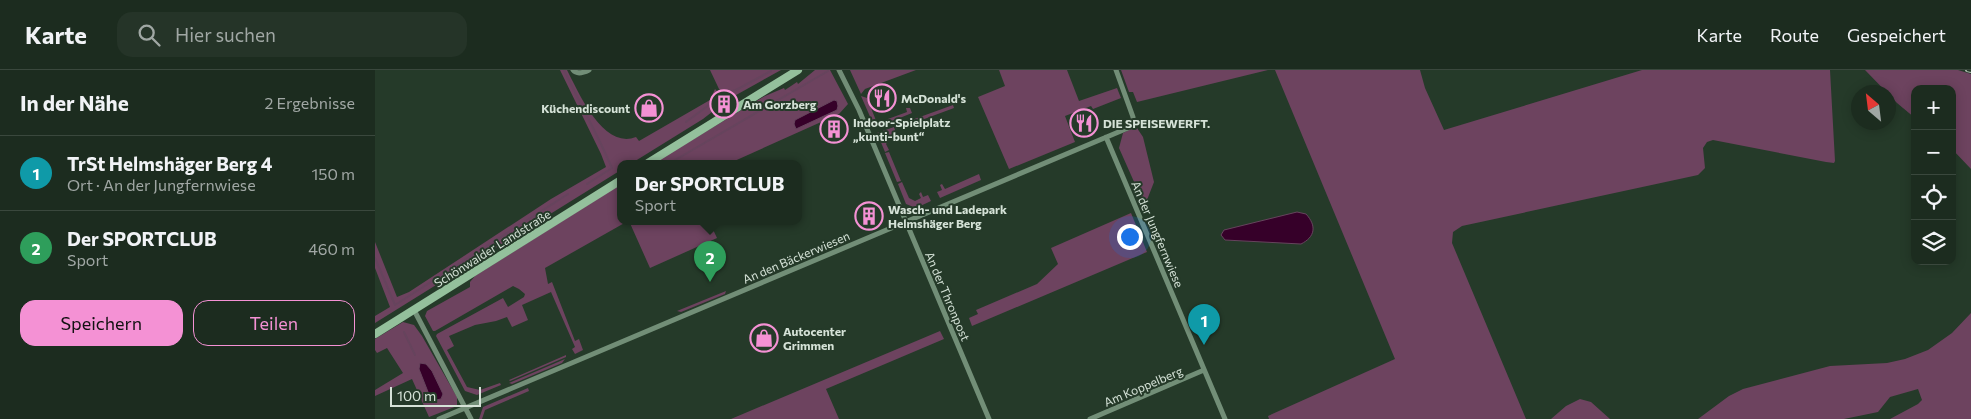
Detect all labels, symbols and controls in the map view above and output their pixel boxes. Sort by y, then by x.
search box [117,12,467,57]
text: Karte [25,20,87,49]
icon: search [135,21,163,49]
text: Hier suchen [175,23,276,46]
text: Karte [1697,24,1742,46]
text: Route [1770,24,1819,46]
text: Gespeichert [1847,24,1946,46]
restaurant icon: McDonald's [867,83,897,113]
north arrow [1851,85,1896,130]
map controls [1911,85,1956,265]
button: + [1911,85,1956,130]
building icon: Am Gorzberg [709,89,739,119]
text: In der Nähe [20,90,129,115]
place label: McDonald's [901,91,967,105]
text: 2 Ergebnisse [265,93,355,112]
shop icon: Küchendiscount [634,93,664,123]
place label: Am Gorzberg [743,97,817,111]
place label: Küchendiscount [541,101,630,115]
restaurant icon: DIE SPEISEWERFT. [1069,108,1099,138]
building icon: Indoor-Spielplatz „kunti-bunt“ [819,114,849,144]
place label: Indoor-Spielplatz „kunti-bunt“ [853,115,950,143]
place label: DIE SPEISEWERFT. [1103,116,1210,130]
button: − [1911,130,1956,175]
text: TrSt Helmshäger Berg 4 [67,152,272,175]
popup [617,160,802,225]
text: 1 [32,164,40,183]
text: 150 m [312,164,355,183]
text: Der SPORTCLUB [635,172,784,195]
text: Ort · An der Jungfernwiese [67,175,256,194]
button: locate [1911,175,1956,220]
street label: An der Jungfernwiese [1128,179,1187,290]
text: Sport [635,195,676,214]
building icon: Wasch- und Ladepark Helmshäger Berg [854,201,884,231]
place label: Wasch- und Ladepark Helmshäger Berg [888,202,1007,230]
street label: Schönwalder Landstraße [431,206,553,290]
button: layers [1911,220,1956,265]
your location [1117,224,1143,250]
text: Der SPORTCLUB [67,227,216,250]
street label: An den Bäckerwiesen [740,228,852,286]
text: 2 [31,239,41,258]
text: 460 m [308,239,355,258]
pin: 2 [694,241,726,282]
street label: An der Thronpost [923,249,973,343]
text: Sport [67,250,108,269]
button: Speichern [20,300,183,346]
button: Teilen [193,300,355,346]
pin: 1 [1188,304,1220,345]
shop icon: Autocenter Grimmen [749,323,779,353]
place label: Autocenter Grimmen [783,324,846,352]
street label: Am Koppelberg [1102,363,1185,409]
scale bar [390,384,481,407]
text: 100 m [397,387,436,404]

